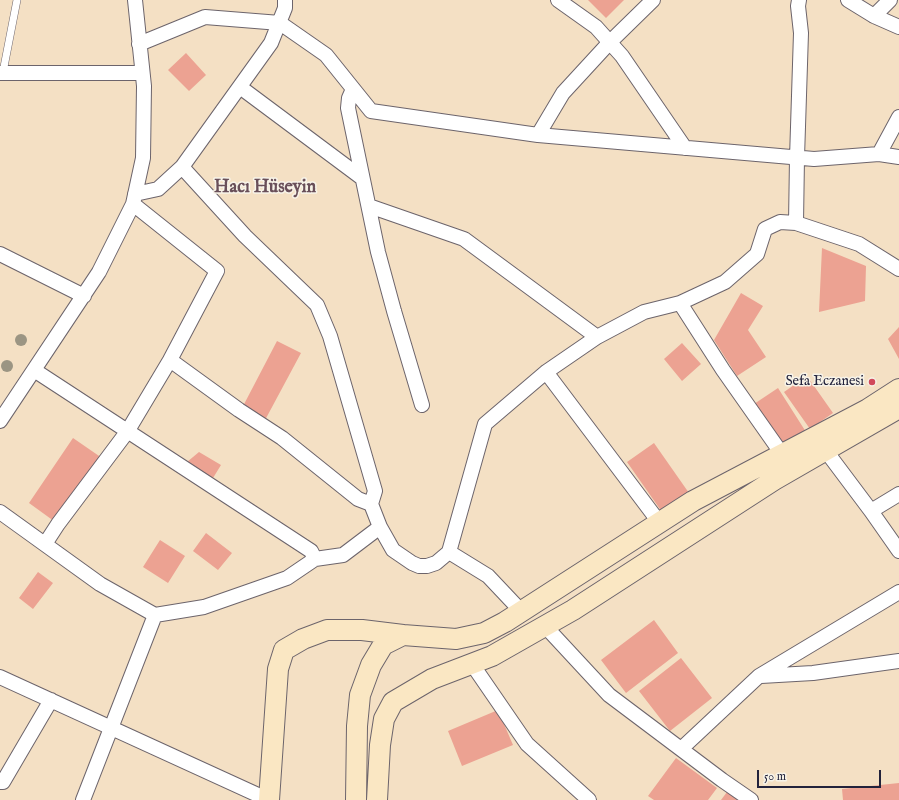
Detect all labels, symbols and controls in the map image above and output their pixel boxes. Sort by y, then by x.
district label: Hacı Hüseyin [214,177,316,199]
place label: Sefa Eczanesi [785,374,864,390]
marker: Sefa Eczanesi [867,377,877,387]
scale bar [759,762,883,788]
text: 50 m [764,769,786,784]

